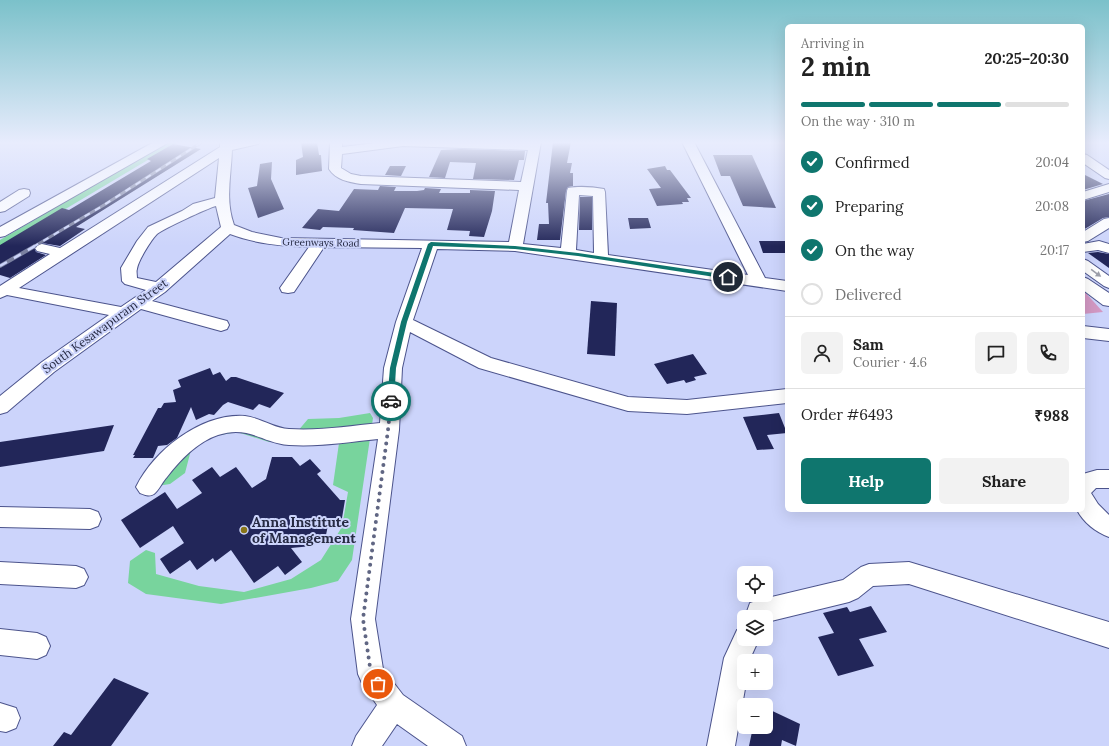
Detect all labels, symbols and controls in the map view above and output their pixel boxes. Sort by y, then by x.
text: Arriving in [801,35,864,52]
text: 20:25–20:30 [984,49,1069,68]
text: 2 min [801,50,871,83]
text: On the way · 310 m [801,113,915,130]
icon: check [801,151,823,173]
text: Confirmed [835,153,910,172]
text: 20:04 [1036,154,1069,171]
icon: check [801,195,823,217]
text: Preparing [835,197,903,216]
text: 20:08 [1035,198,1069,215]
street label: Greenways Road [282,235,360,250]
icon: check [801,239,823,261]
text: On the way [835,241,914,260]
text: 20:17 [1040,242,1069,259]
pin [711,260,745,294]
icon: home [717,266,739,288]
one-way arrow [1091,269,1101,277]
street label: South Kesawapuram Street [39,275,171,376]
text: Delivered [835,285,902,304]
button: person [801,332,843,374]
button: chat [975,332,1017,374]
button: phone [1027,332,1069,374]
text: Sam [853,335,884,354]
text: Courier · 4.6 [853,354,927,371]
courier [371,381,411,421]
icon: car [380,390,402,412]
text: Order #6493 [801,405,893,424]
text: ₹988 [1035,406,1069,425]
button: Help [801,458,931,504]
button: Share [939,458,1069,504]
place label: Anna Institute of Management [252,513,356,547]
marker: Anna Institute of Management [239,525,249,535]
map controls [737,566,773,734]
button: locate [737,566,773,602]
button: layers [737,610,773,646]
button: + [737,654,773,690]
pin [361,667,395,701]
icon: bag [367,673,389,695]
button: − [737,698,773,734]

